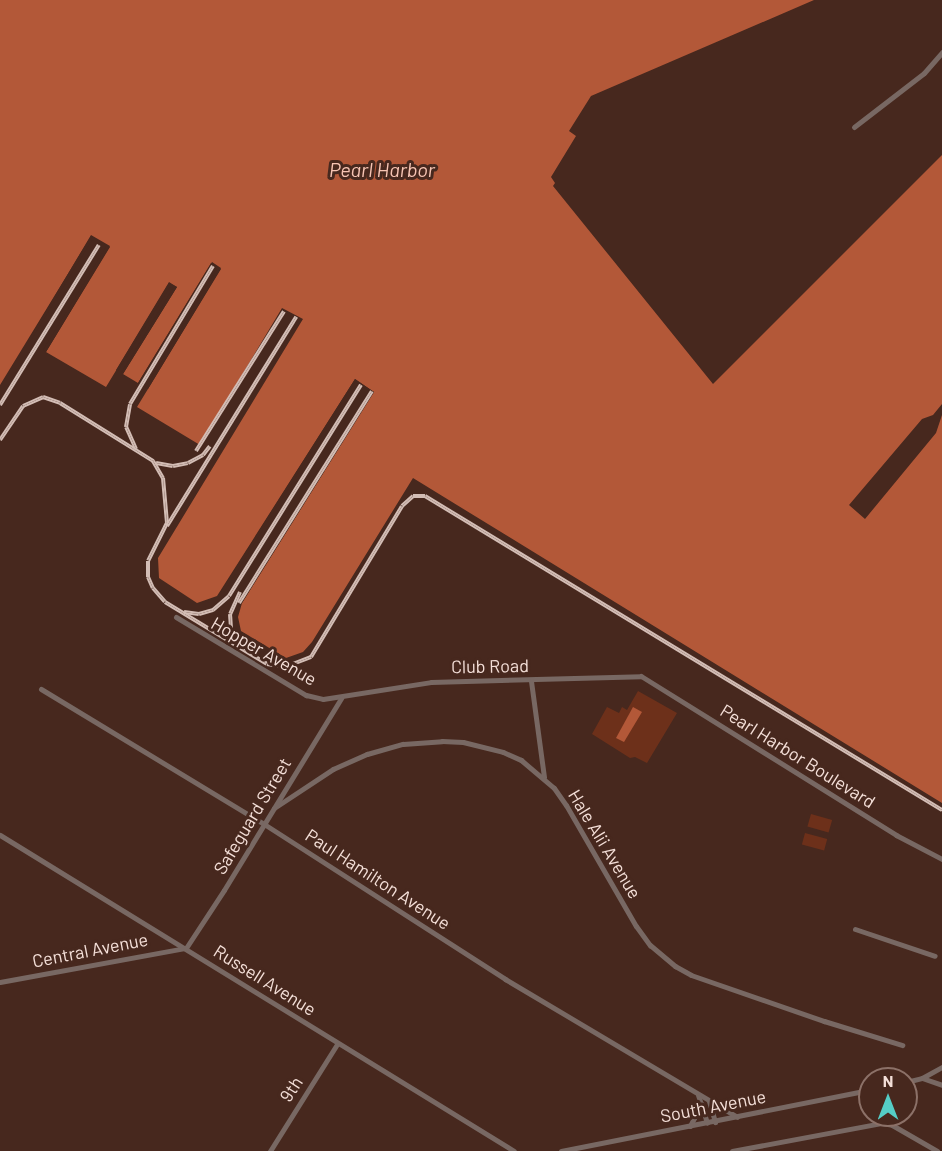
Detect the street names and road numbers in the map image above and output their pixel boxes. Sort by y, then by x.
street label: Hopper Avenue [207,612,321,690]
street label: Club Road [451,655,529,677]
street label: Pearl Harbor Boulevard [717,700,879,812]
street label: Safeguard Street [209,754,295,878]
street label: Hale Alii Avenue [564,786,646,902]
street label: Paul Hamilton Avenue [302,824,454,934]
street label: Central Avenue [30,928,150,972]
street label: Russell Avenue [210,940,320,1020]
street label: 9th [275,1072,307,1106]
street label: South Avenue [658,1085,768,1127]

